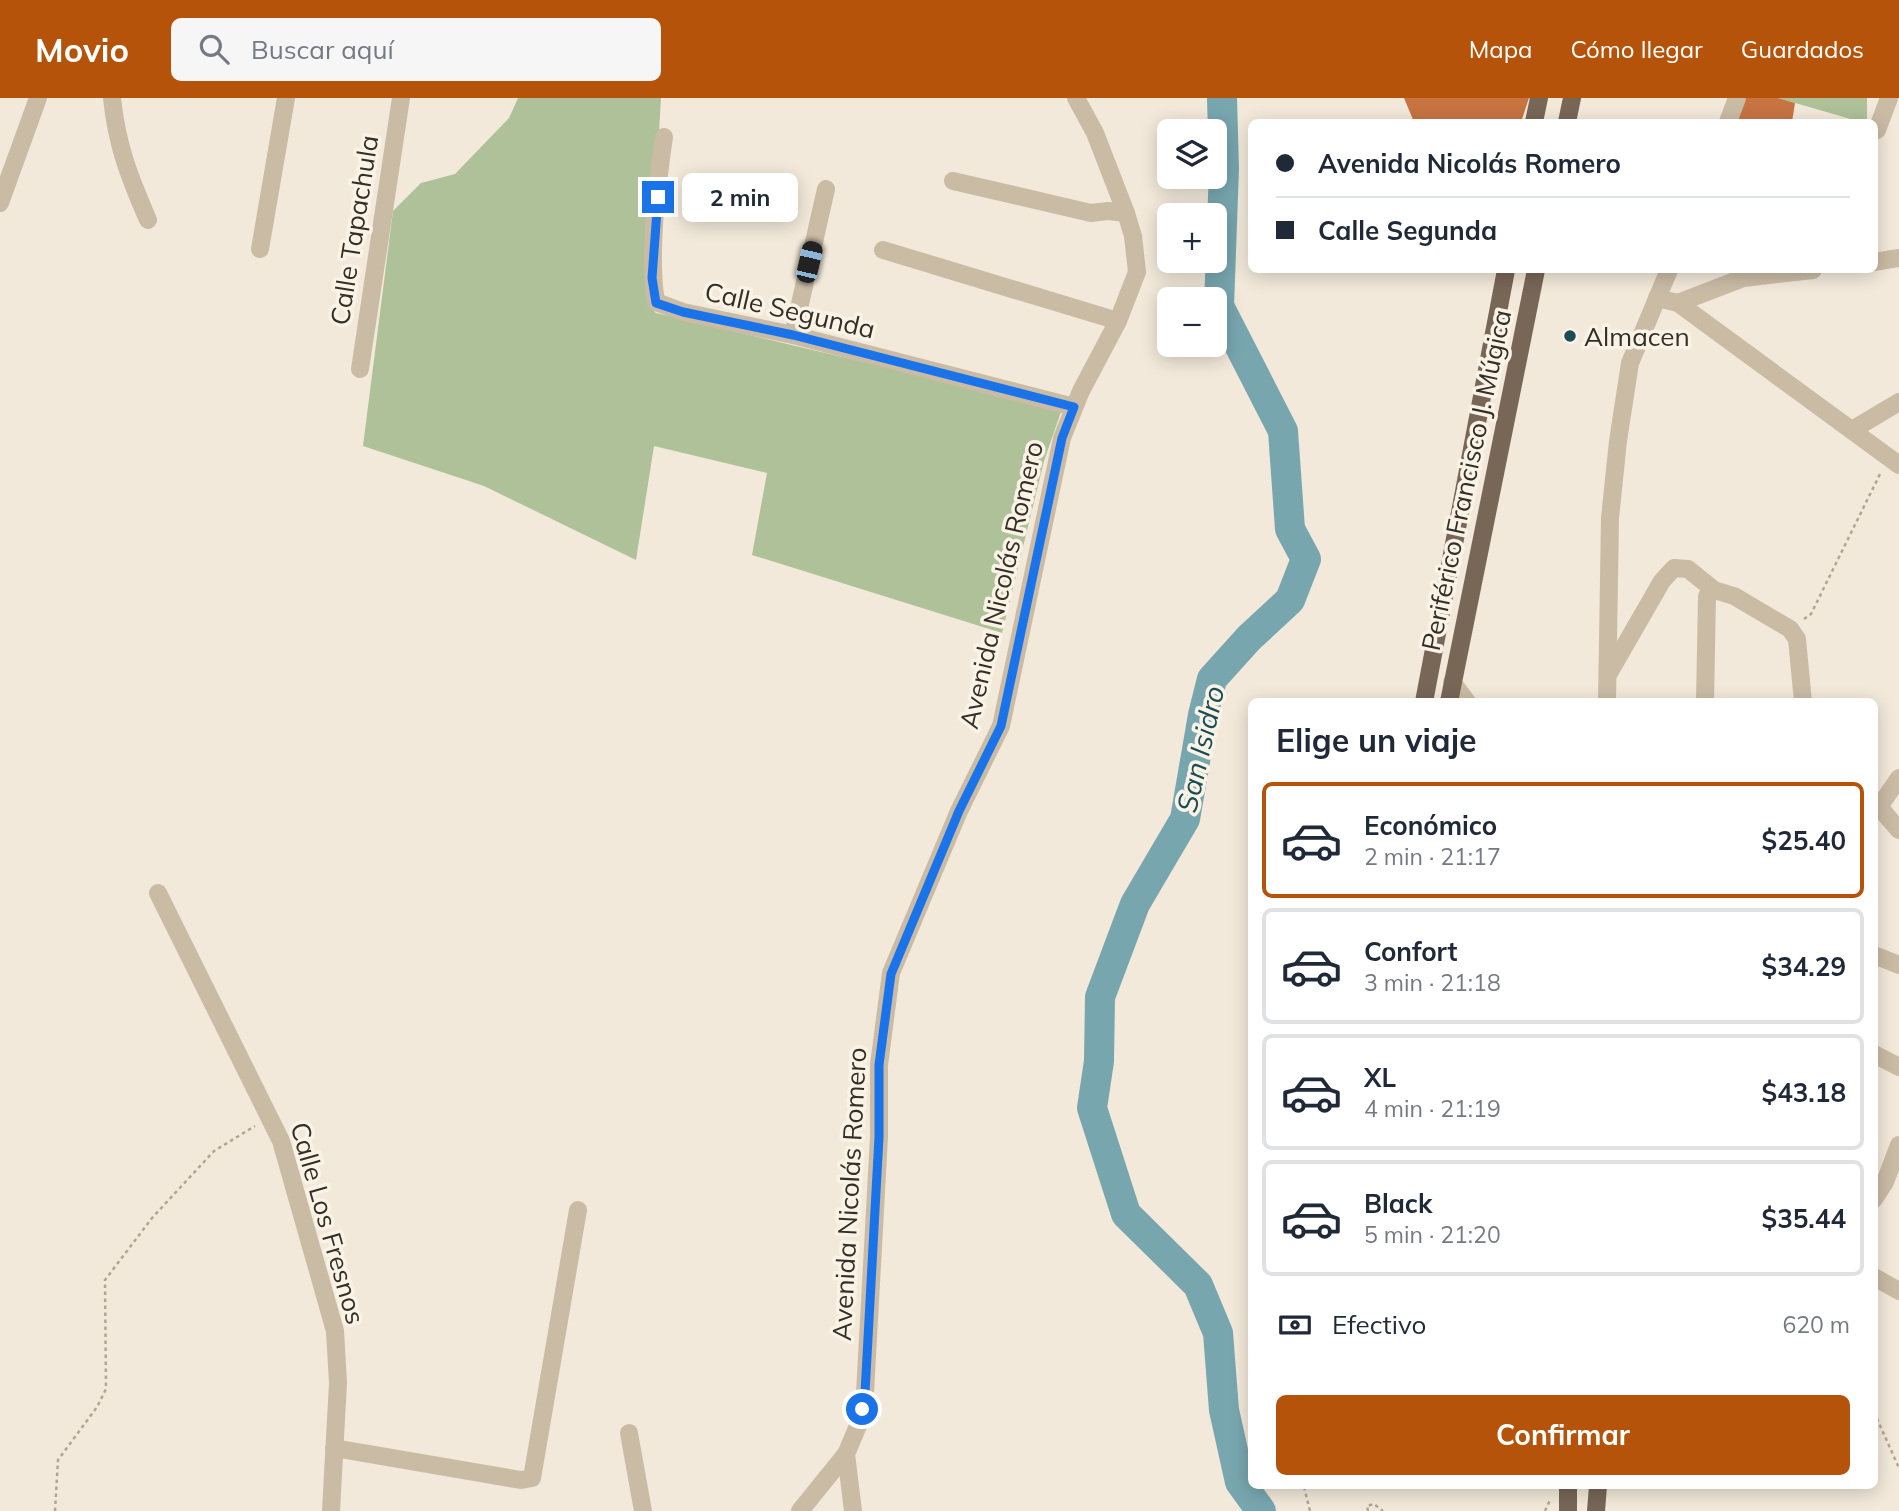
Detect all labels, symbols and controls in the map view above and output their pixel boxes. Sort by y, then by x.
search box [171,18,661,81]
text: Movio [35,29,129,70]
icon: search [195,30,233,68]
text: Buscar aquí [251,33,394,66]
text: Mapa [1469,34,1532,64]
text: Cómo llegar [1570,34,1703,64]
text: Guardados [1741,34,1864,64]
map controls [1157,119,1227,357]
button: layers [1157,119,1227,189]
street label: Calle Tapachula [323,133,385,327]
text: Avenida Nicolás Romero [1318,147,1621,180]
callout: 2 min [682,172,798,222]
route end [642,181,674,213]
text: 2 min [710,183,770,212]
button: + [1157,203,1227,273]
text: Calle Segunda [1318,214,1497,247]
car [795,239,824,285]
street label: Calle Segunda [702,274,878,346]
button: − [1157,287,1227,357]
street label: Periférico Francisco J. Múgica [1414,307,1518,653]
place label: Almacen [1584,320,1690,353]
marker: Almacen [1562,328,1578,344]
street label: Avenida Nicolás Romero [952,438,1050,732]
water label: San Isidro [1168,682,1232,816]
text: Elige un viaje [1276,720,1477,760]
icon: car [1280,809,1343,872]
text: Económico [1364,809,1497,842]
text: $25.40 [1762,824,1846,857]
text: 2 min · 21:17 [1364,842,1501,871]
icon: car [1280,935,1343,998]
text: Confort [1364,935,1457,968]
text: $34.29 [1762,950,1846,983]
text: 3 min · 21:18 [1364,968,1501,997]
street label: Avenida Nicolás Romero [825,1046,873,1342]
icon: car [1280,1061,1343,1124]
text: XL [1364,1061,1396,1094]
text: $43.18 [1762,1076,1846,1109]
text: 4 min · 21:19 [1364,1094,1501,1123]
street label: Calle Los Fresnos [283,1118,373,1328]
icon: car [1280,1187,1343,1250]
text: Black [1364,1187,1432,1220]
text: $35.44 [1762,1202,1846,1235]
text: 5 min · 21:20 [1364,1220,1501,1249]
icon: cash [1276,1306,1314,1344]
text: Efectivo [1332,1308,1426,1341]
text: 620 m [1782,1310,1850,1339]
route start [846,1393,878,1425]
button: Confirmar [1276,1395,1850,1475]

